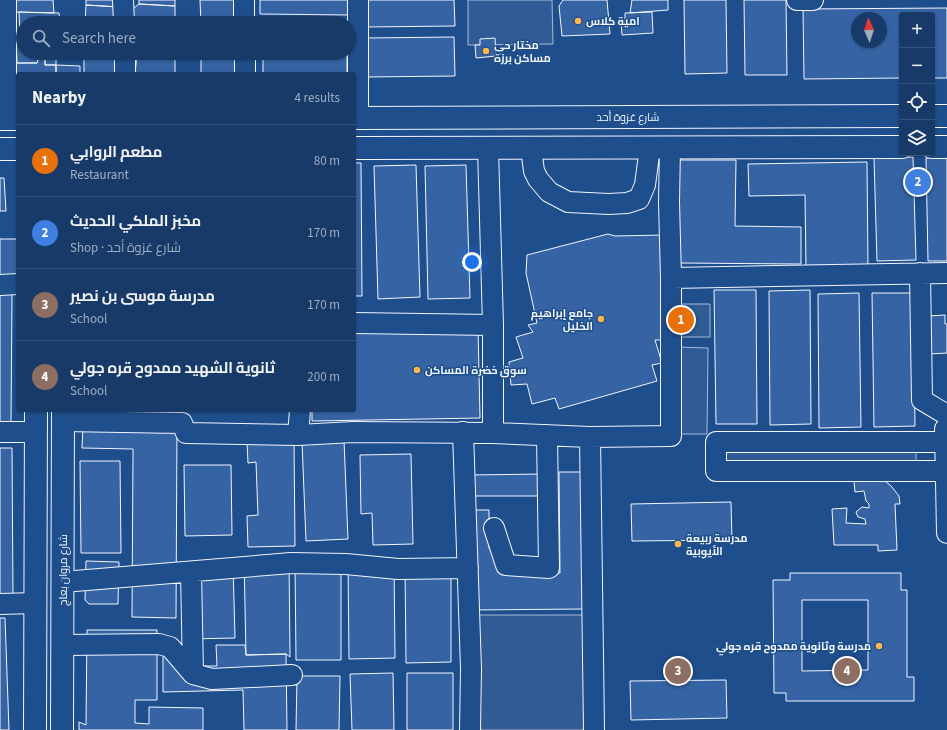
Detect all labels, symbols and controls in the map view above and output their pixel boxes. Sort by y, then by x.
north arrow [851,12,887,48]
map controls [899,12,935,156]
button: + [899,12,935,48]
place label: امية كلاس [586,14,640,29]
search box [16,16,356,60]
marker: امية كلاس [573,16,583,26]
icon: search [30,27,52,49]
text: Search here [62,28,136,49]
place label: مختار حي مساكن برزة [494,38,551,66]
marker: مختار حي مساكن برزة [481,46,491,56]
button: − [899,48,935,84]
button: locate [899,84,935,120]
text: Nearby [32,86,86,110]
text: 4 results [295,89,340,107]
street label: شارع غزوة أحد [597,110,659,125]
button: layers [899,120,935,156]
text: مطعم الروابي [70,142,162,163]
text: 1 [42,152,48,170]
text: 80 m [314,152,340,170]
text: Restaurant [70,166,129,184]
pin: 2 [905,167,931,197]
text: مخبز الملكي الحديث [70,211,201,232]
text: 2 [42,224,48,242]
text: 170 m [307,224,340,242]
text: Shop · شارع غزوة أحد [70,239,181,257]
your location [462,252,482,272]
text: مدرسة موسى بن نصير [70,286,215,307]
text: 3 [42,296,48,314]
text: 170 m [307,296,340,314]
pin: 1 [668,305,694,335]
place label: جامع إبراهيم الخليل [531,306,593,334]
text: School [70,310,107,328]
marker: جامع إبراهيم الخليل [596,314,606,324]
text: ثانوية الشهيد ممدوح قره جولي [70,358,275,379]
place label: سوق خضرة المساكن [425,363,527,378]
marker: سوق خضرة المساكن [412,365,422,375]
text: 4 [42,368,48,386]
text: 200 m [307,368,340,386]
text: School [70,382,107,400]
place label: مدرسة ربيعة الأيوبية [686,531,748,559]
street label: شارع مروان بعاج [56,534,71,606]
marker: مدرسة ربيعة الأيوبية [673,539,683,549]
place label: مدرسة وثانوية ممدوح قره جولي [716,639,871,656]
marker: مدرسة وثانوية ممدوح قره جولي [874,641,884,651]
pin: 3 [665,656,691,686]
pin: 4 [834,656,860,686]

